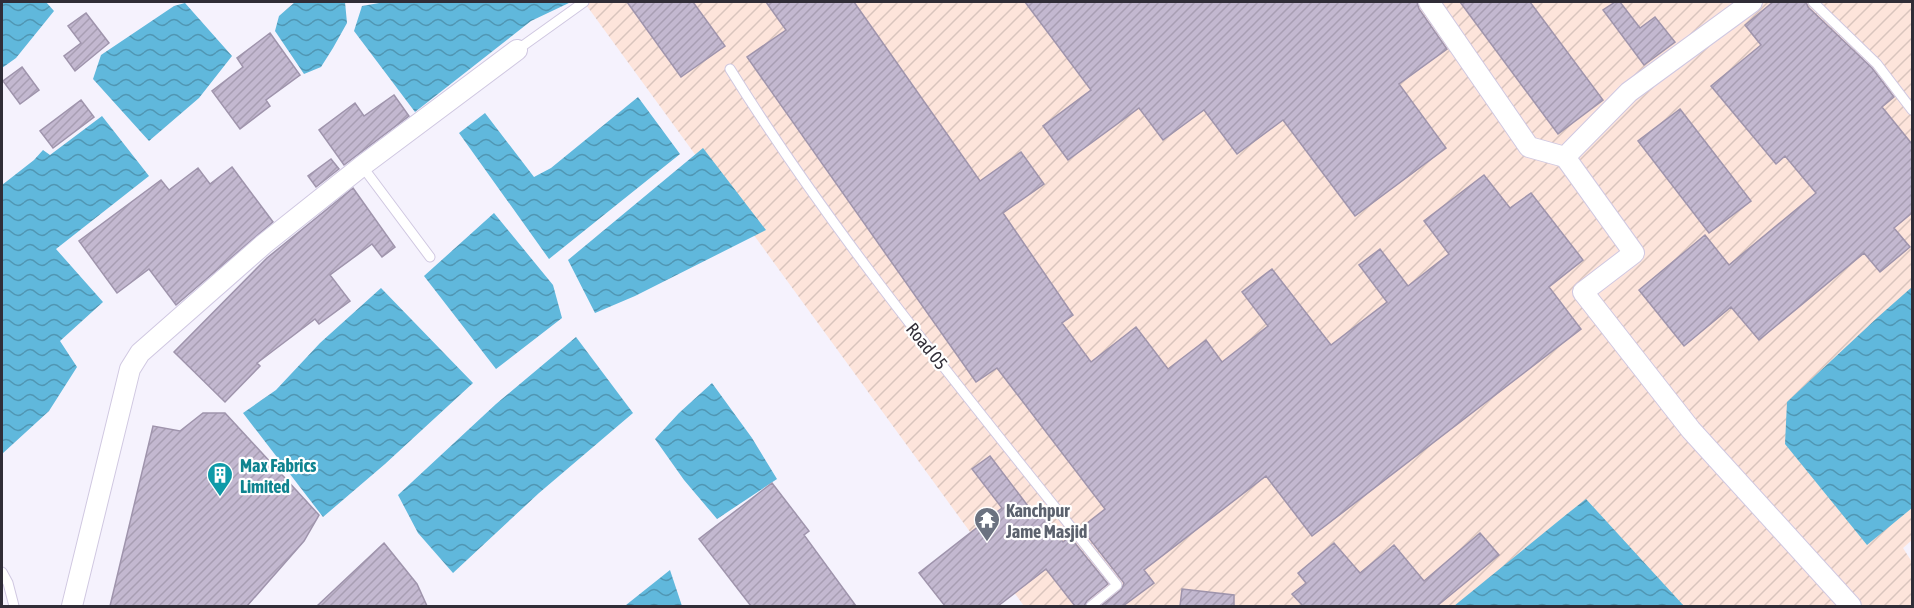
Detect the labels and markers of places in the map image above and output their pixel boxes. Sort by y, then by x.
place label: Max Fabrics Limited [240,455,317,497]
building icon: Max Fabrics Limited [205,460,235,498]
place label: Kanchpur Jame Masjid [1005,500,1087,542]
temple icon: Kanchpur Jame Masjid [972,505,1002,543]

